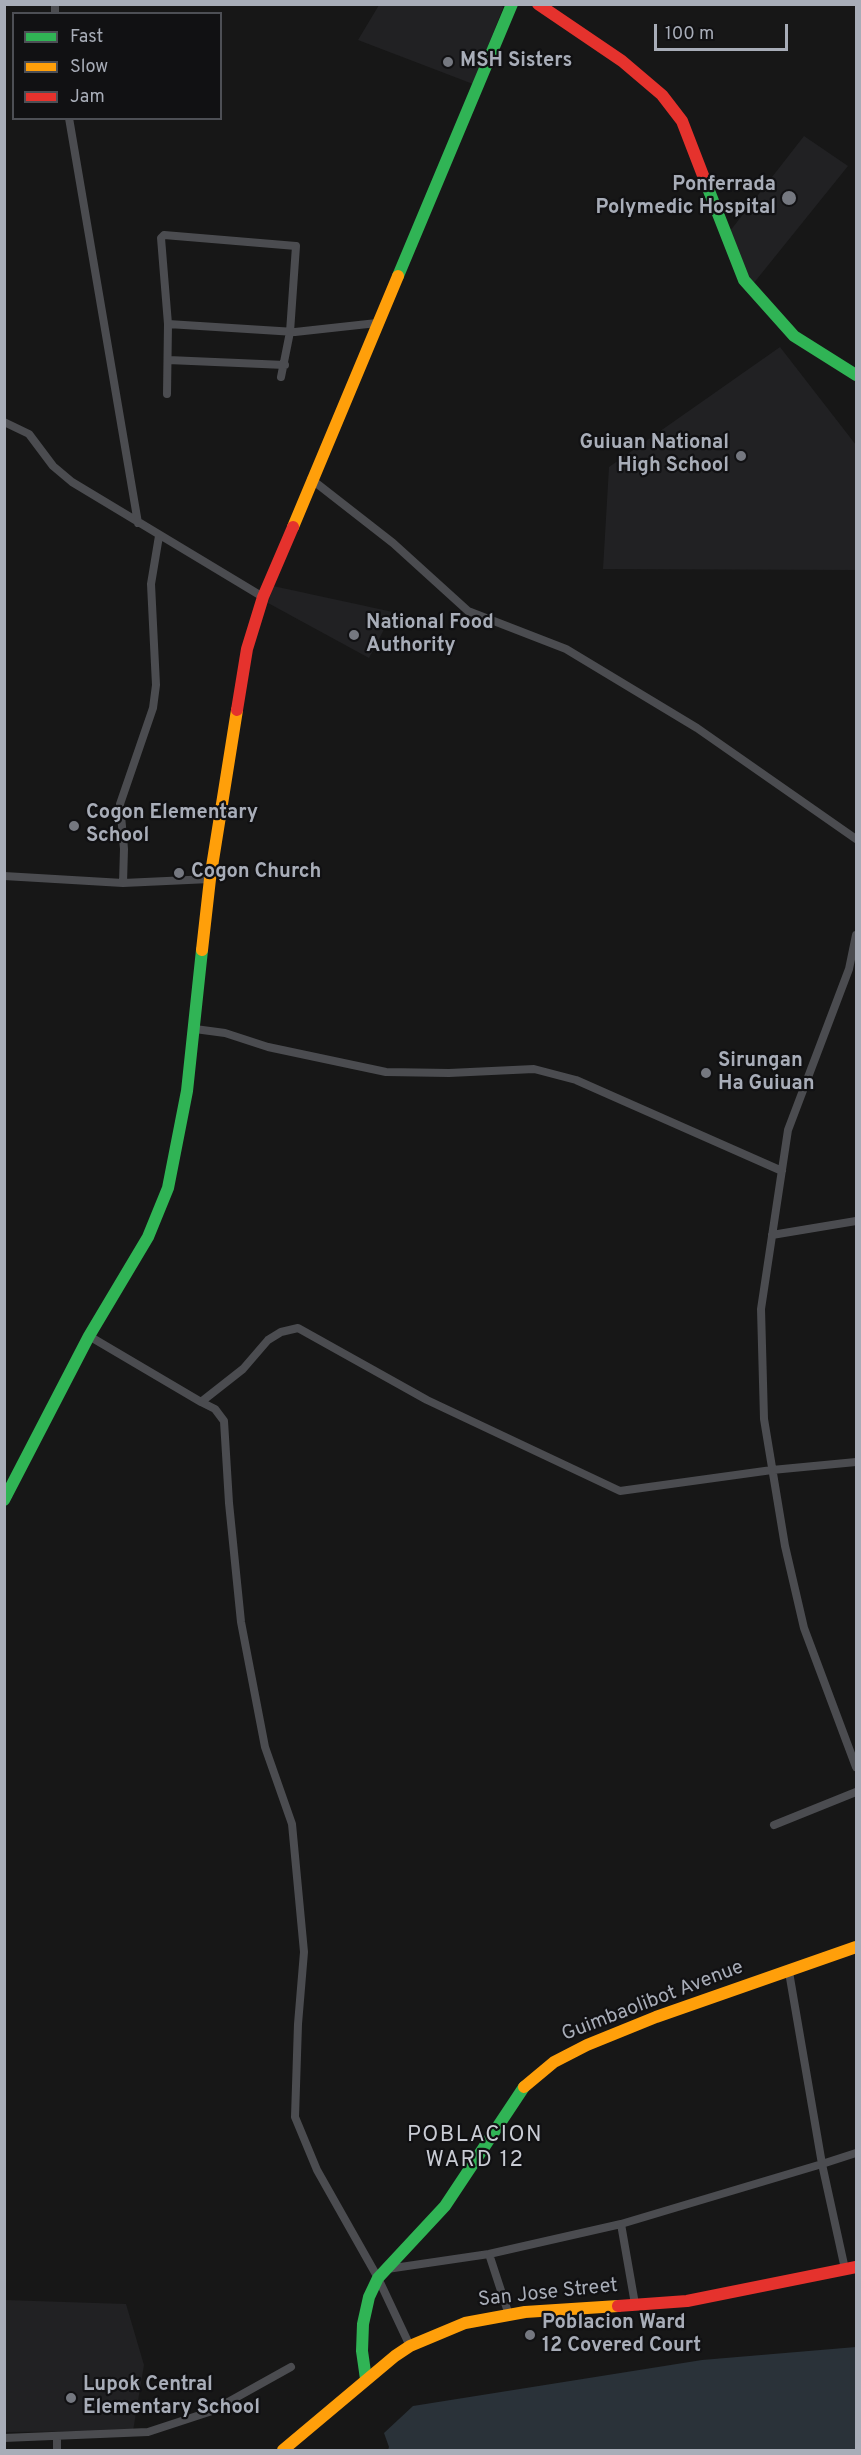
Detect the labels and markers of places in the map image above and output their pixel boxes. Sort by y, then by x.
place label: MSH Sisters [460,50,572,74]
marker: MSH Sisters [441,55,455,69]
place label: Ponferrada Polymedic Hospital [595,174,776,221]
marker: Ponferrada Polymedic Hospital [780,189,798,207]
place label: Guiuan National High School [580,432,729,479]
marker: Guiuan National High School [734,449,748,463]
place label: National Food Authority [366,612,494,659]
marker: National Food Authority [347,628,361,642]
place label: Cogon Elementary School [86,802,258,849]
marker: Cogon Elementary School [67,819,81,833]
place label: Cogon Church [191,861,321,885]
marker: Cogon Church [172,866,186,880]
place label: Sirungan Ha Guiuan [718,1050,815,1097]
marker: Sirungan Ha Guiuan [699,1066,713,1080]
place label: Poblacion Ward 12 Covered Court [542,2312,701,2359]
marker: Poblacion Ward 12 Covered Court [523,2328,537,2342]
place label: Lupok Central Elementary School [83,2374,260,2421]
marker: Lupok Central Elementary School [64,2391,78,2405]

